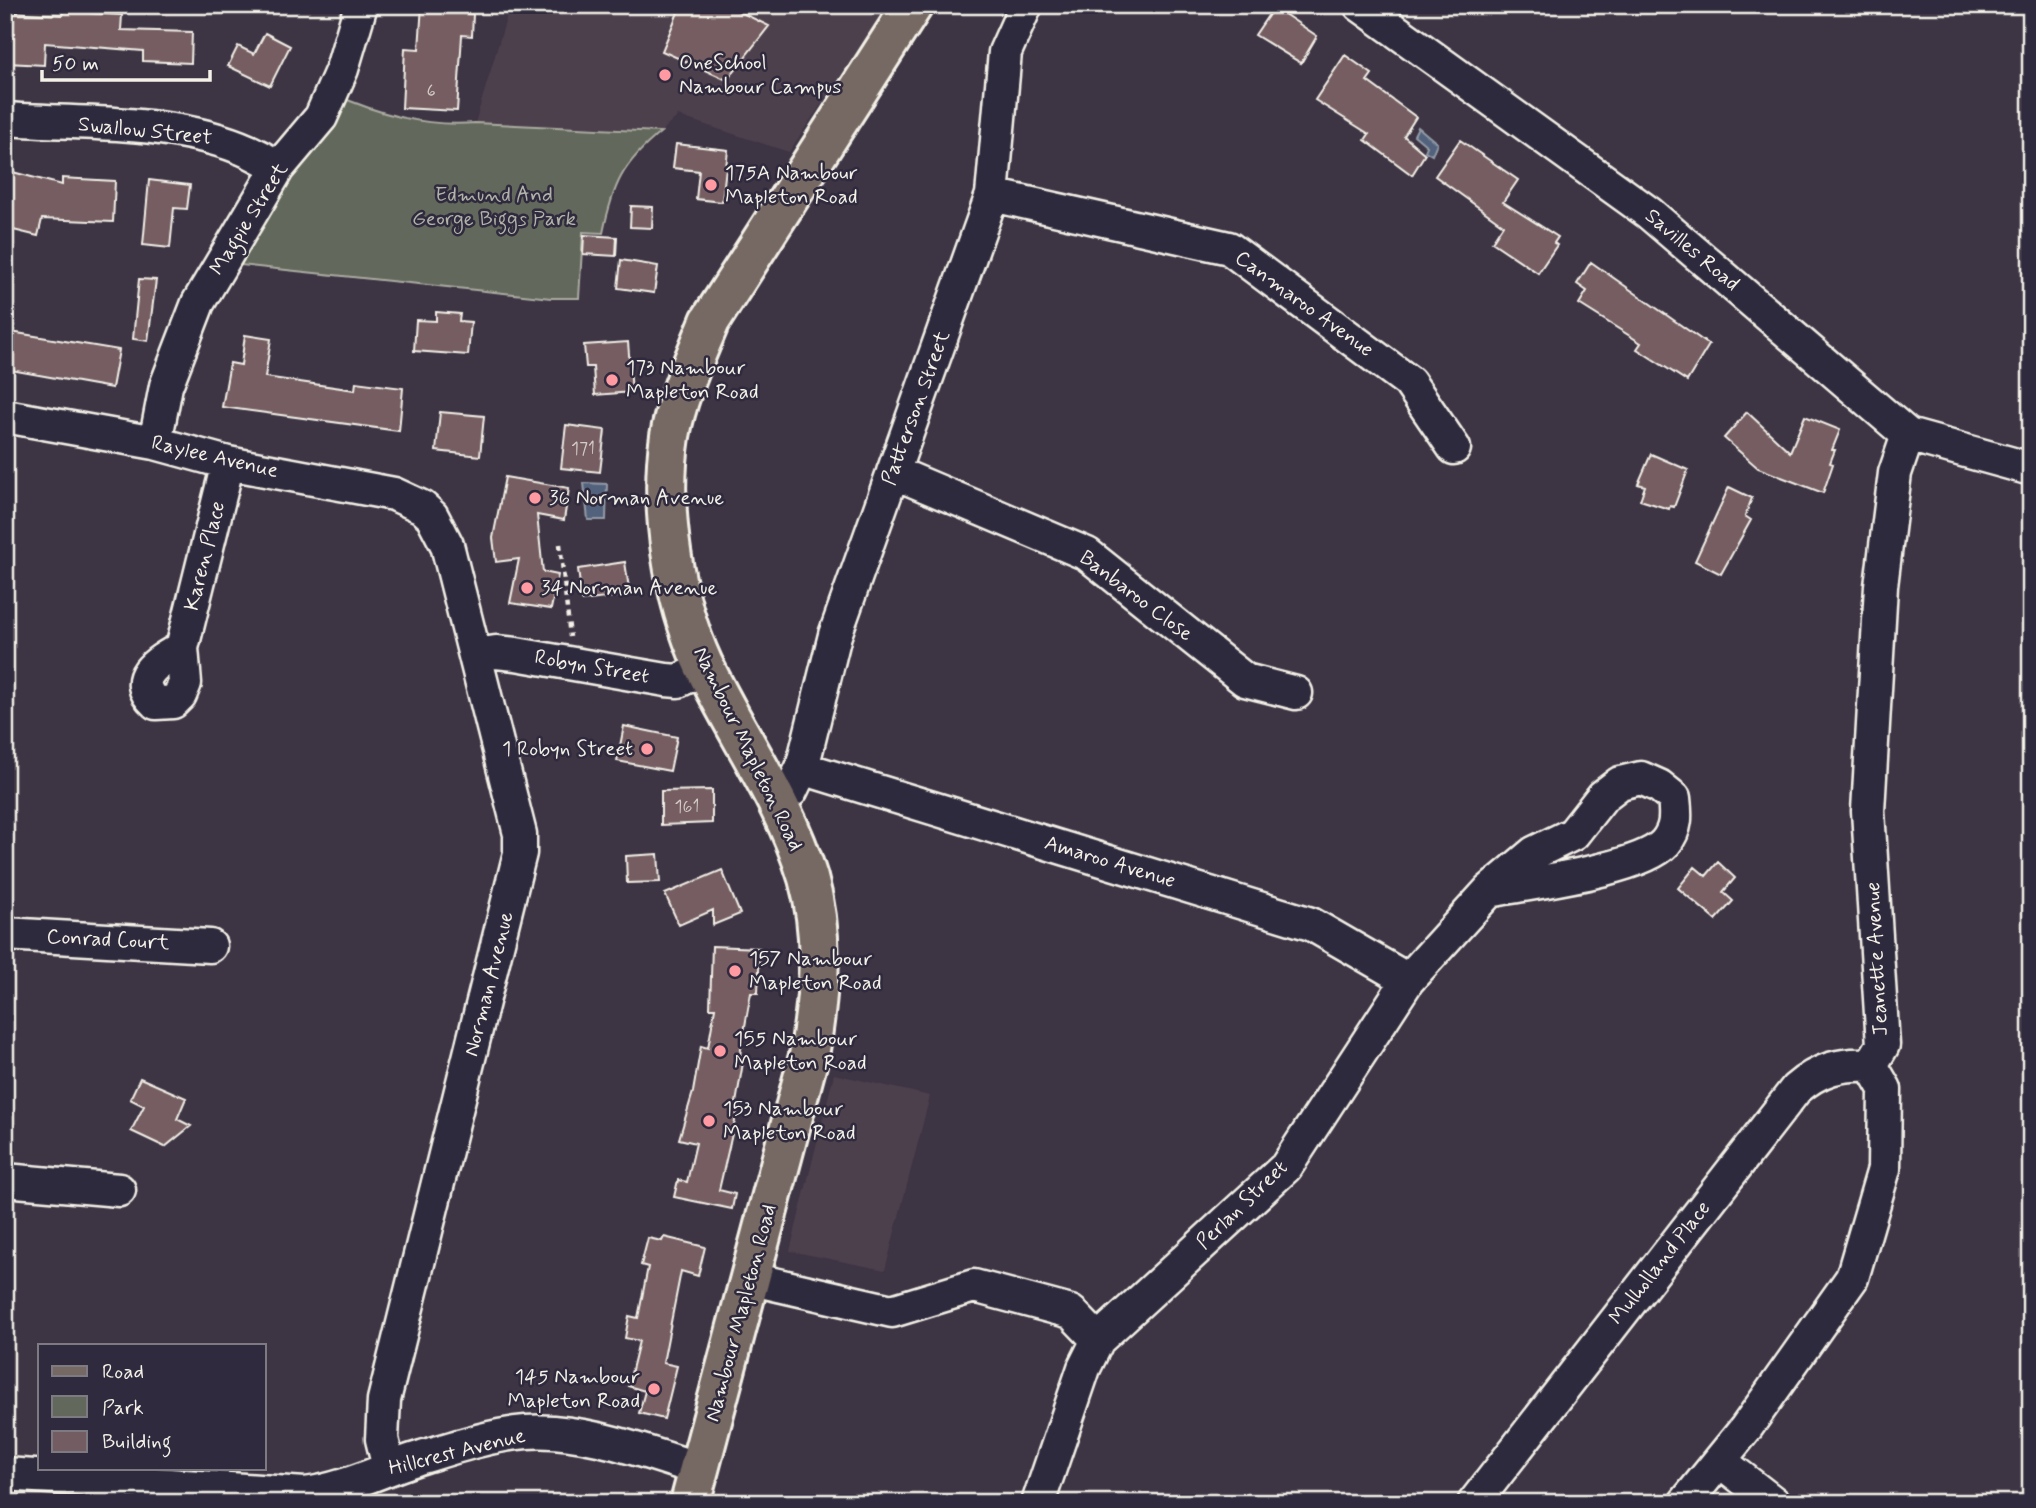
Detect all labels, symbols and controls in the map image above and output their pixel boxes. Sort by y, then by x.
scale bar [42,38,210,82]
place label: OneSchool Nambour Campus [679,49,842,101]
text: 50 m [52,50,99,78]
marker: OneSchool Nambour Campus [657,67,673,83]
house number: 6 [426,79,436,103]
street label: Swallow Street [77,110,213,152]
street label: Magpie Street [203,157,297,282]
place label: 175A Nambour Mapleton Road [725,159,858,211]
marker: 175A Nambour Mapleton Road [703,177,719,193]
park label: Edmund And George Biggs Park [412,181,576,235]
street label: Savilles Road [1639,202,1745,298]
street label: Canmaroo Avenue [1229,244,1379,364]
street label: Patterson Street [875,326,957,489]
place label: 173 Nambour Mapleton Road [626,354,759,406]
marker: 173 Nambour Mapleton Road [604,372,620,388]
street label: Raylee Avenue [149,429,281,485]
house number: 171 [571,437,595,461]
place label: 36 Norman Avenue [549,484,724,512]
marker: 36 Norman Avenue [527,490,543,506]
street label: Karen Place [178,498,232,614]
street label: Banbaroo Close [1073,544,1199,648]
place label: 34 Norman Avenue [541,574,717,602]
marker: 34 Norman Avenue [519,580,535,596]
street label: Nambour Mapleton Road [686,642,810,856]
street label: Robyn Street [532,643,652,691]
place label: 1 Robyn Street [502,735,633,763]
marker: 1 Robyn Street [639,741,655,757]
house number: 161 [674,795,700,819]
street label: Amaroo Avenue [1041,829,1179,895]
street label: Jeanette Avenue [1859,881,1895,1037]
street label: Norman Avenue [457,908,521,1059]
street label: Conrad Court [46,923,171,957]
place label: 157 Nambour Mapleton Road [749,945,882,997]
marker: 157 Nambour Mapleton Road [727,963,743,979]
place label: 155 Nambour Mapleton Road [734,1025,867,1077]
marker: 155 Nambour Mapleton Road [712,1043,728,1059]
place label: 153 Nambour Mapleton Road [723,1095,856,1147]
marker: 153 Nambour Mapleton Road [701,1113,717,1129]
street label: Perlan Street [1190,1154,1294,1256]
street label: Mulholland Place [1603,1195,1717,1331]
street label: Nambour Mapleton Road [698,1201,784,1425]
legend [38,1344,266,1470]
text: Road [102,1358,144,1386]
place label: 145 Nambour Mapleton Road [507,1363,640,1415]
marker: 145 Nambour Mapleton Road [646,1381,662,1397]
text: Park [102,1394,144,1422]
street label: Hillcrest Avenue [386,1421,528,1483]
text: Building [102,1428,172,1458]

